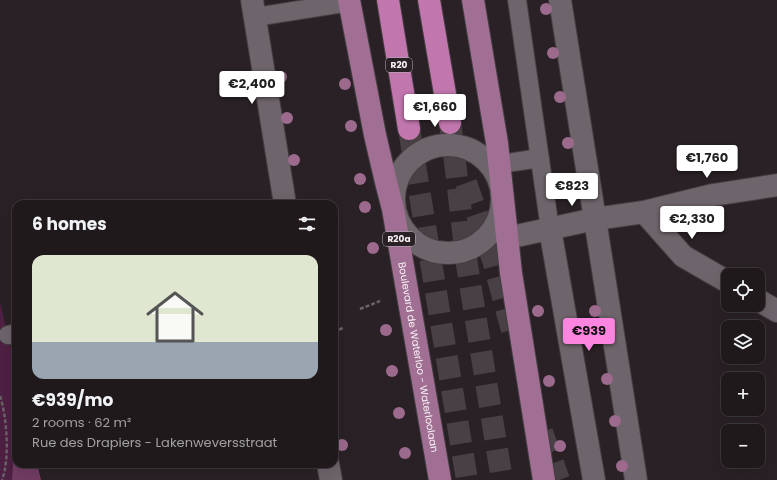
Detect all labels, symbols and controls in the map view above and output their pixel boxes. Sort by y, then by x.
road number: R20 [386,58,412,72]
pin: €2,400 [219,71,285,105]
text: €2,400 [228,74,276,93]
pin: €1,660 [402,94,468,128]
text: €1,660 [413,97,457,116]
pin: €1,760 [674,145,740,179]
text: €1,760 [686,148,728,167]
pin: €823 [548,173,596,207]
text: €823 [555,176,589,195]
pin: €2,330 [659,206,725,240]
text: €2,330 [669,209,715,228]
text: 6 homes [32,212,107,236]
icon: filters [296,213,318,235]
road number: R20a [383,232,415,246]
street label: Boulevard de Waterloo - Waterloolaan [394,261,442,454]
map controls [721,268,765,468]
button: locate [721,268,765,312]
icon: home [139,281,211,353]
pin: €939 [565,318,613,352]
button: layers [721,320,765,364]
text: €939 [572,321,606,340]
button: + [721,372,765,416]
text: €939/mo [32,388,113,412]
text: 2 rooms · 62 m² [32,413,131,432]
button: − [721,424,765,468]
text: Rue des Drapiers - Lakenweversstraat [32,433,277,452]

